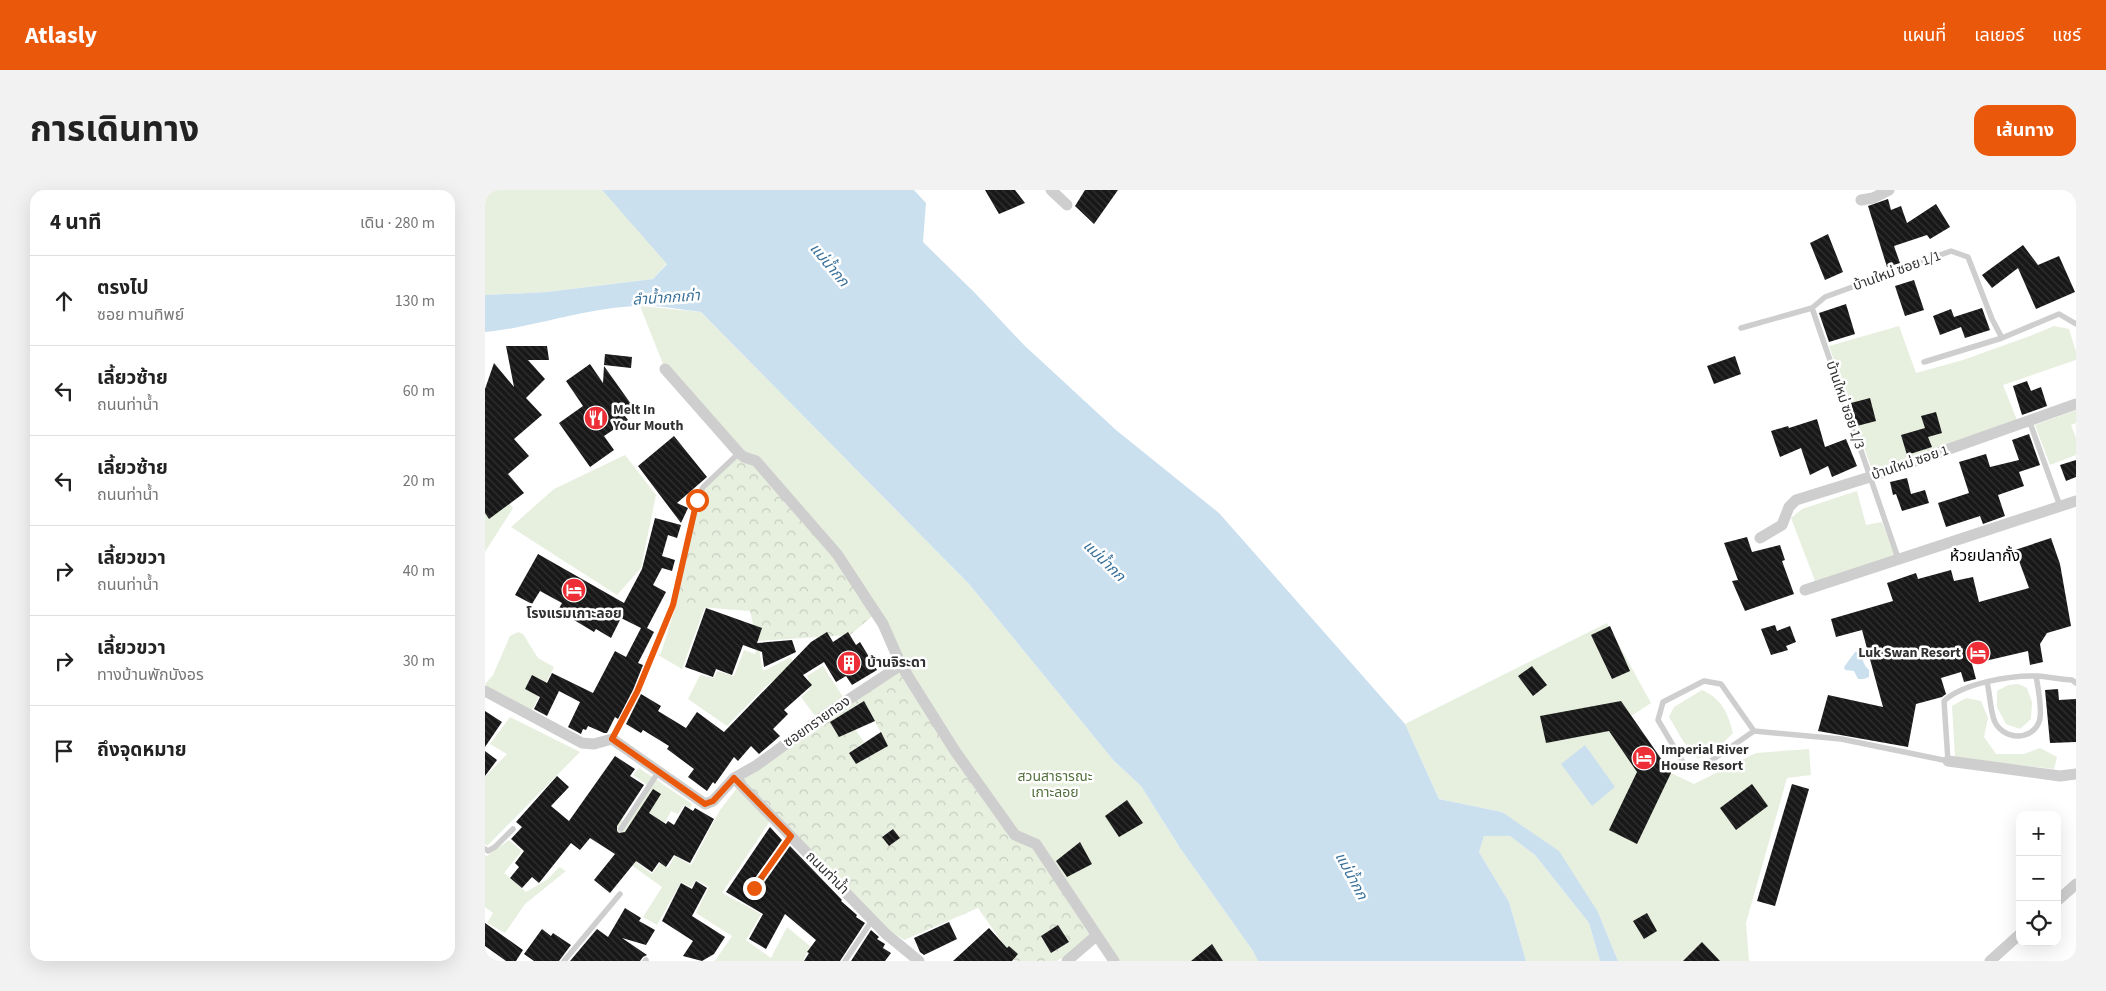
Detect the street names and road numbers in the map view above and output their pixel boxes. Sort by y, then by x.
street label: บ้านใหม่ ซอย 1/1 [1850,246,1944,296]
street label: บ้านใหม่ ซอย 1/3 [1821,358,1869,452]
street label: บ้านใหม่ ซอย 1 [1869,440,1951,486]
street label: ซอยทรายทอง [779,692,855,752]
street label: ถนนท่าน้ำ [801,846,854,899]

